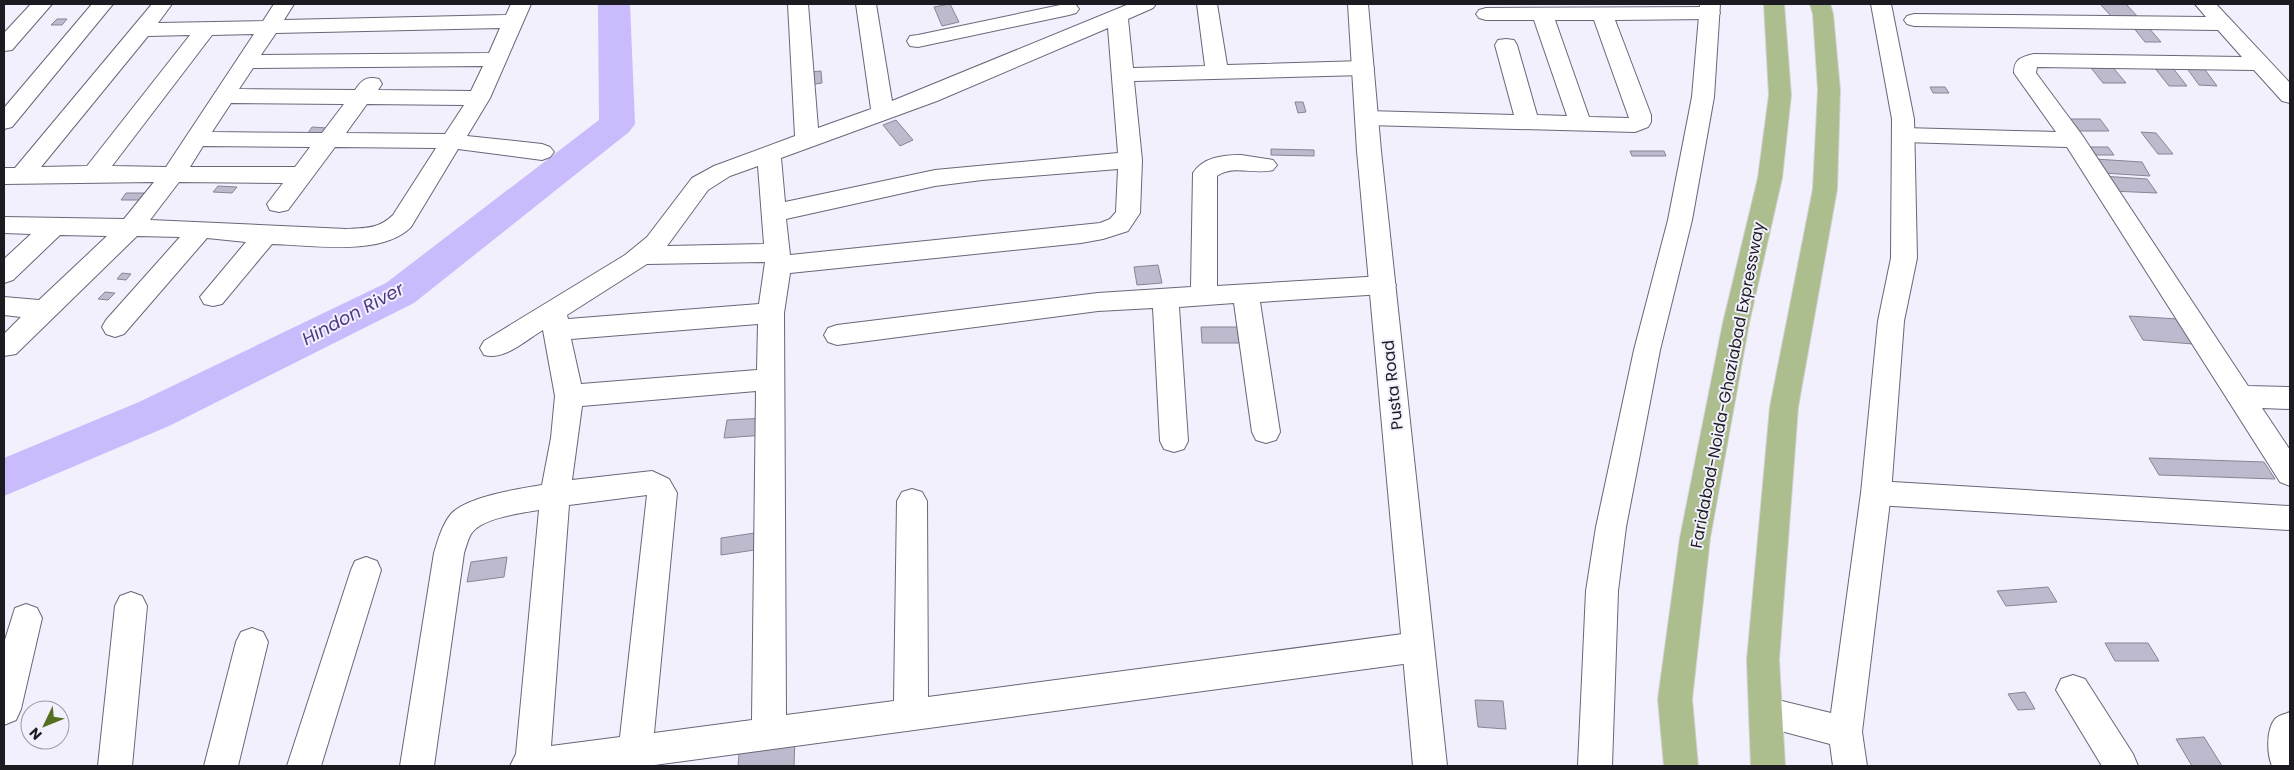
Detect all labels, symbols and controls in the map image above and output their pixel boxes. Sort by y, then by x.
street label: Faridabad-Noida-Ghaziabad Expressway [1685,220,1770,550]
water label: Hindon River [297,276,409,351]
street label: Pusta Road [1376,339,1409,431]
north arrow [20,700,70,750]
text: N [25,723,46,745]

